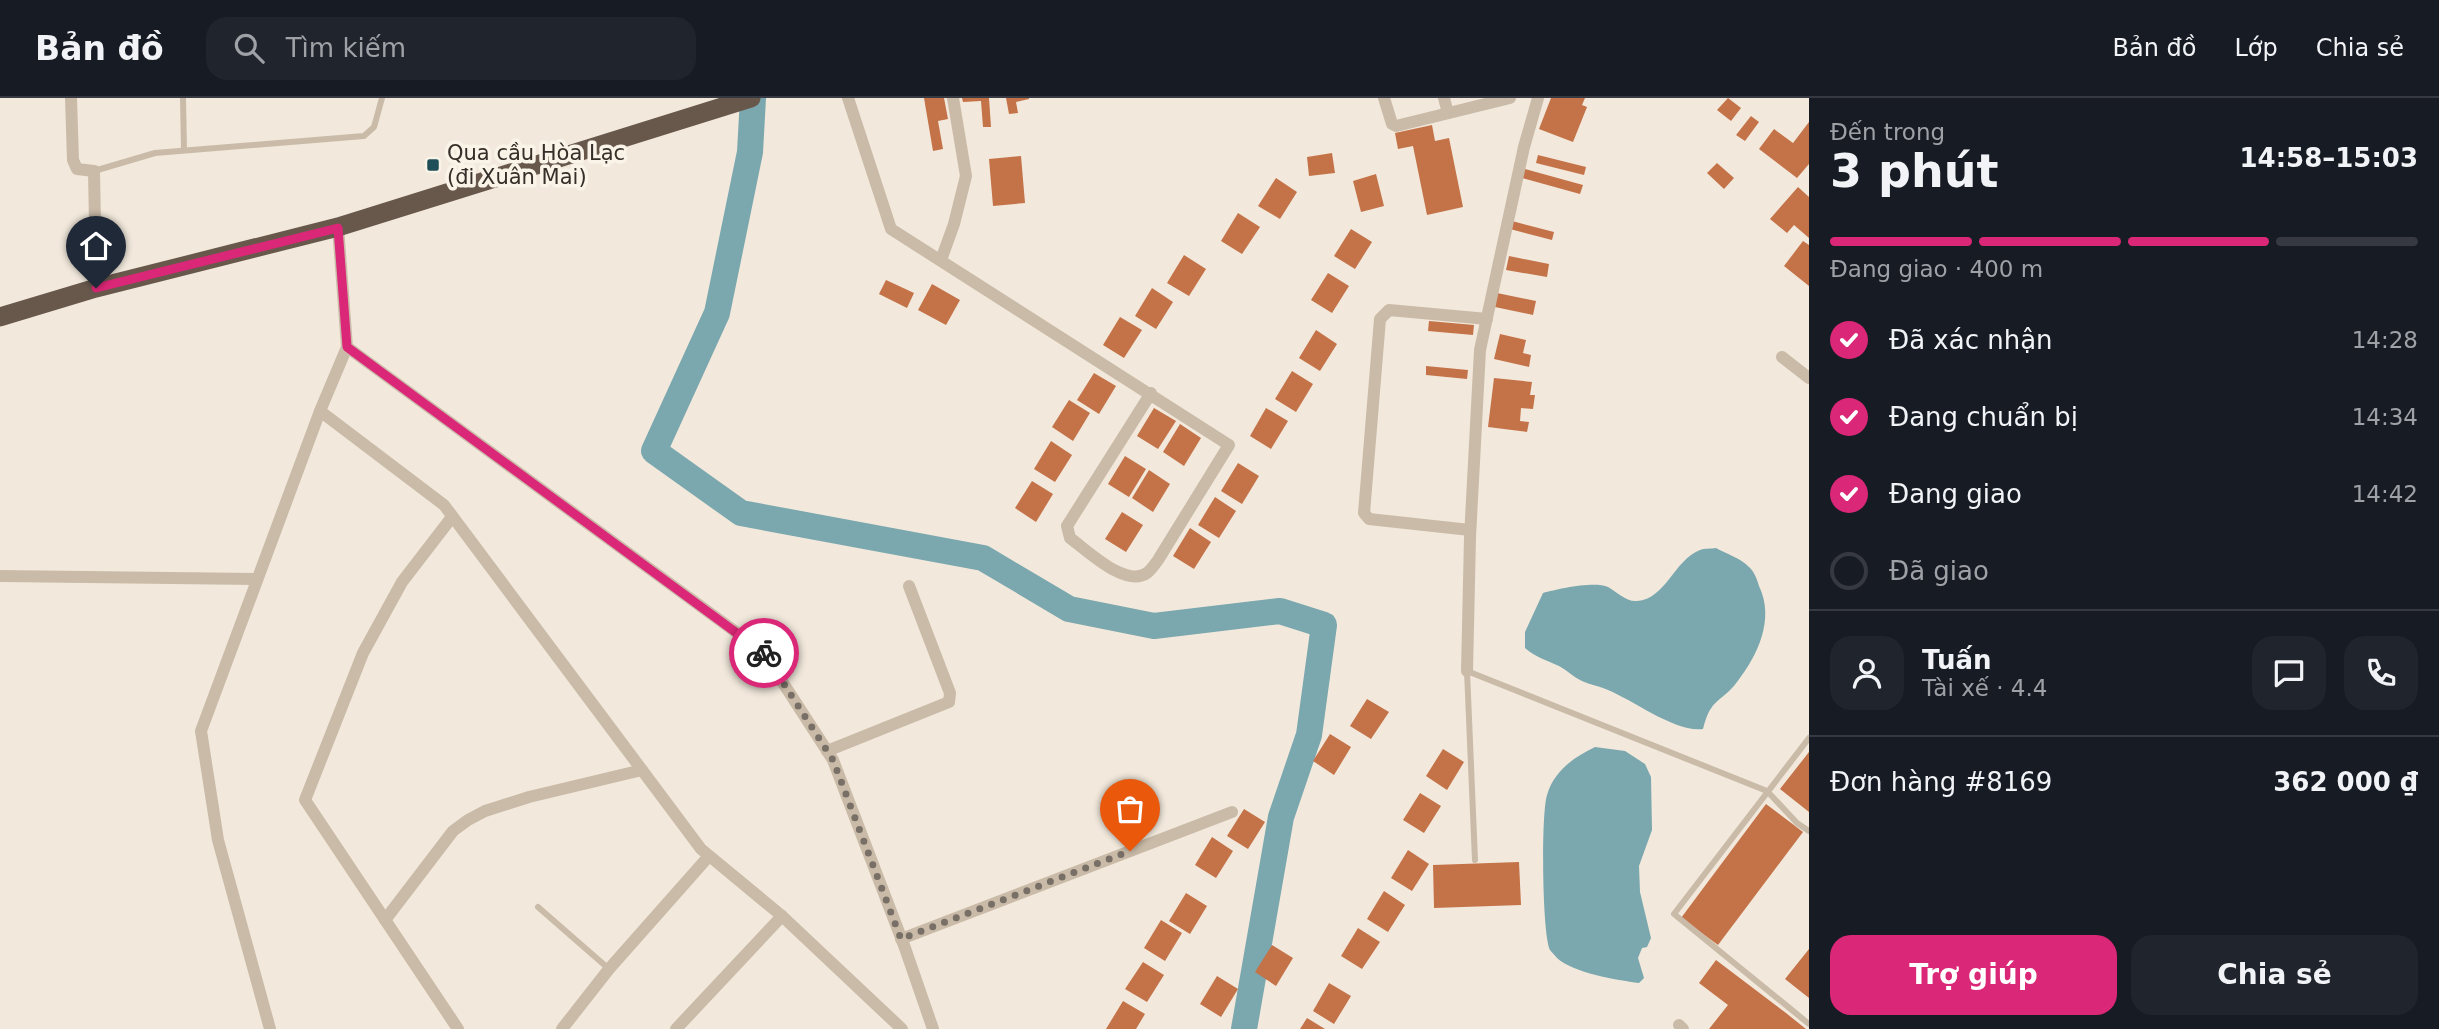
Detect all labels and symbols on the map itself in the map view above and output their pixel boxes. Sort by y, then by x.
place label: Qua cầu Hòa Lạc (đi Xuân Mai) [447,141,625,189]
marker: Qua cầu Hòa Lạc (đi Xuân Mai) [425,157,441,173]
pin [66,216,126,288]
courier [729,618,799,688]
pin [1100,779,1160,851]

